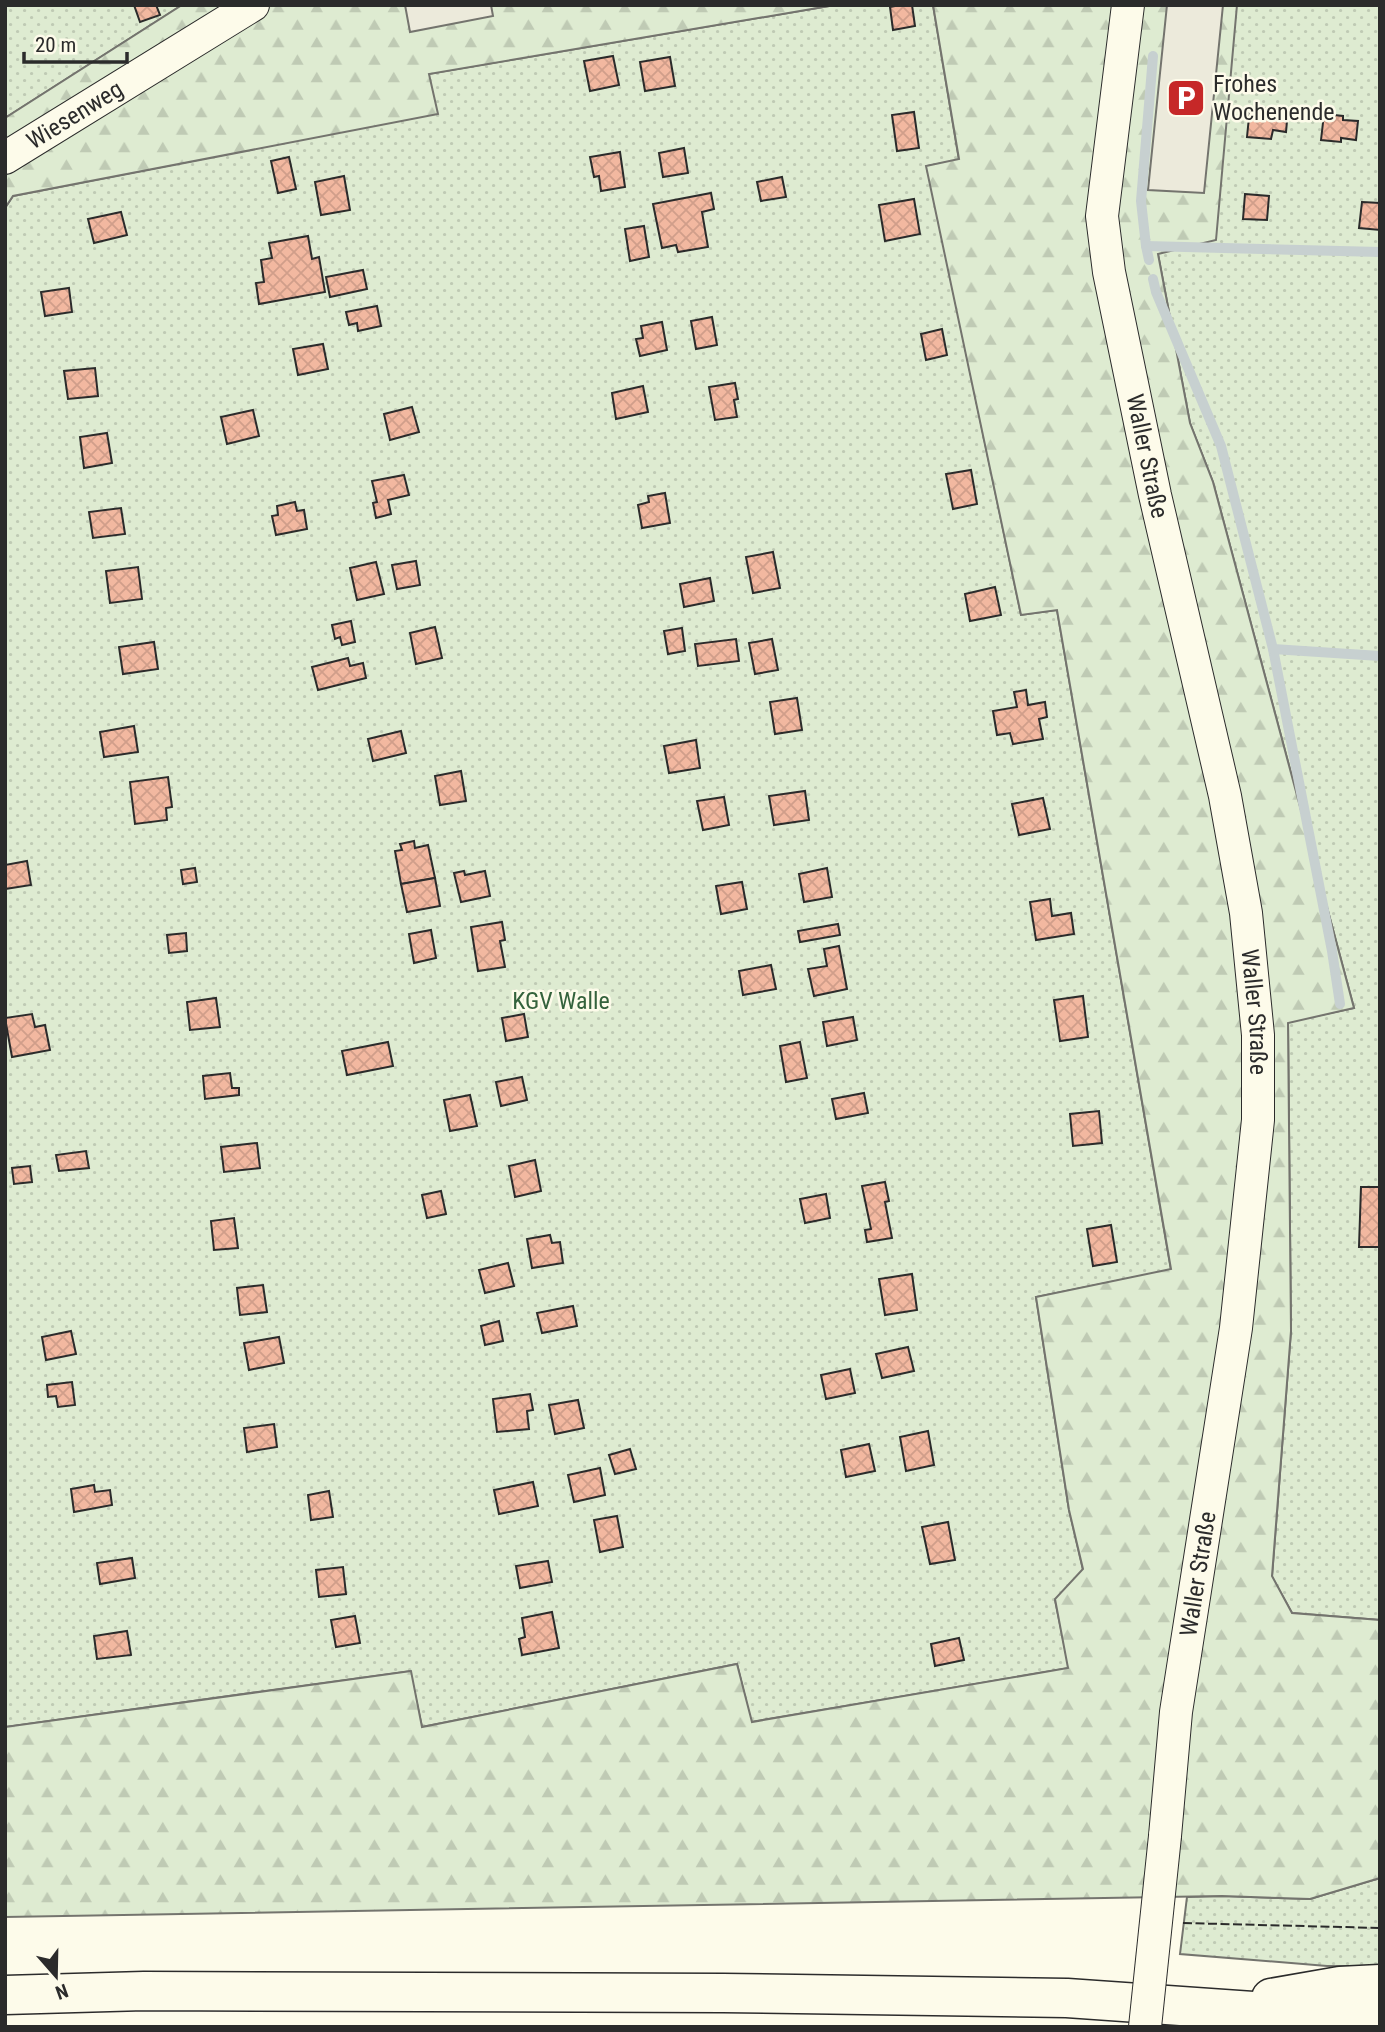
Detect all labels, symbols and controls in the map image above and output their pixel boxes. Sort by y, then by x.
scale bar [24,21,128,65]
text: 20 m [35,33,76,57]
place label: Frohes Wochenende [1213,70,1335,126]
street label: Wiesenweg [22,75,128,155]
parking icon: Frohes Wochenende [1165,77,1207,119]
street label: Waller Straße [1121,391,1174,521]
street label: Waller Straße [1236,948,1272,1075]
park label: KGV Walle [512,987,610,1015]
street label: Waller Straße [1174,1510,1222,1638]
north arrow [21,1941,91,2011]
text: N [52,1979,71,2004]

